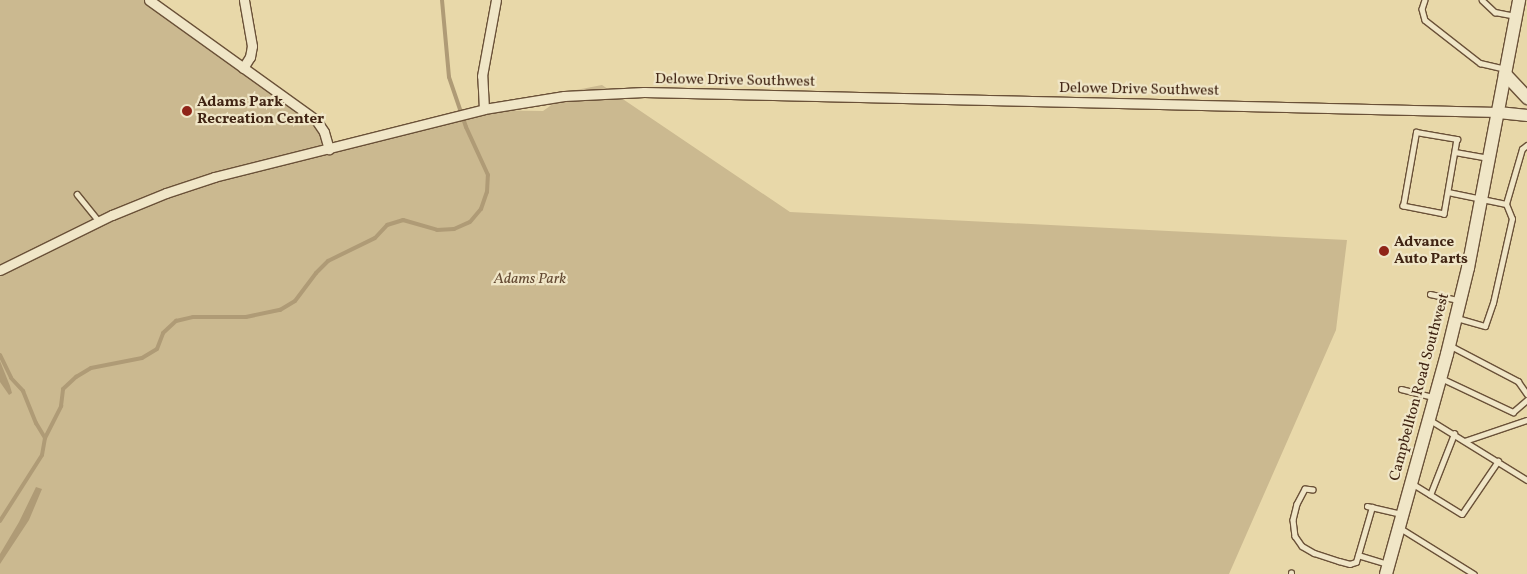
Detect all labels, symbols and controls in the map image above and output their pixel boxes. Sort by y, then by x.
street label: Delowe Drive Southwest [655,71,815,91]
street label: Delowe Drive Southwest [1059,80,1219,100]
place label: Adams Park Recreation Center [197,93,324,128]
marker: Adams Park Recreation Center [181,105,193,117]
place label: Advance Auto Parts [1394,233,1468,268]
marker: Advance Auto Parts [1378,245,1390,257]
park label: Adams Park [494,271,566,289]
street label: Campbellton Road Southwest [1386,291,1454,483]

